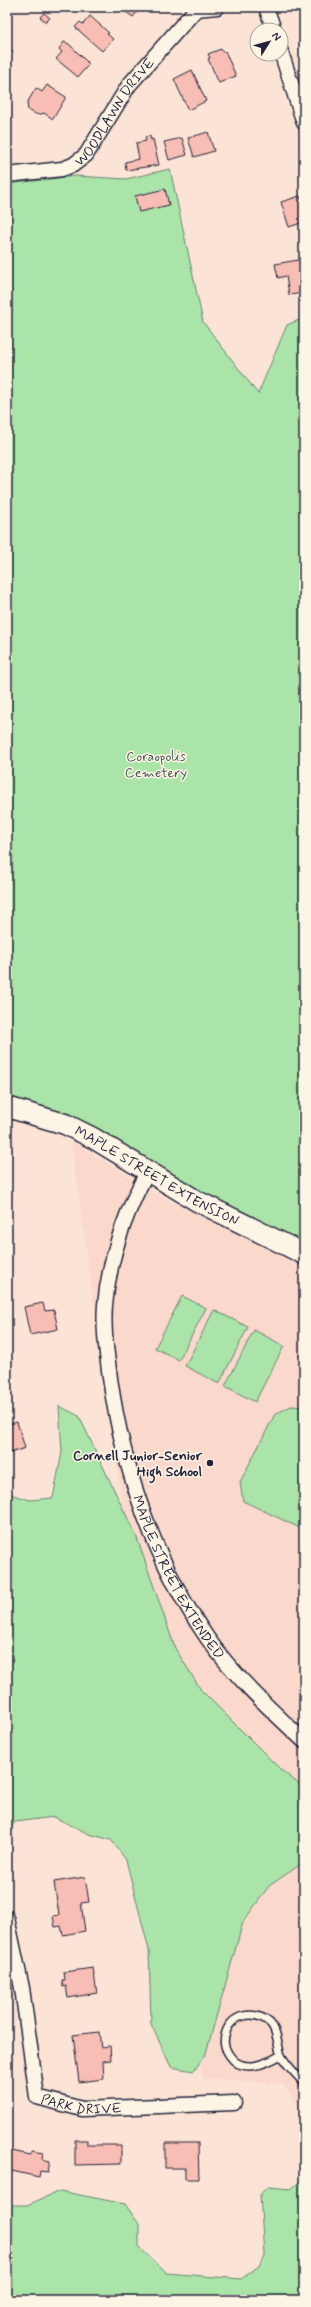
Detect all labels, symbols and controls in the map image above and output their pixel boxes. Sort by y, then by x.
north arrow [249,22,289,62]
text: N [268,29,284,44]
street label: WOODLAWN DRIVE [71,54,159,171]
park label: Coraopolis Cemetery [125,748,187,782]
street label: MAPLE STREET EXTENSION [72,1122,242,1230]
place label: Cornell Junior-Senior High School [73,1447,202,1484]
marker: Cornell Junior-Senior High School [205,1458,215,1468]
street label: MAPLE STREET EXTENDED [128,1493,228,1663]
street label: PARK DRIVE [39,2090,122,2120]

